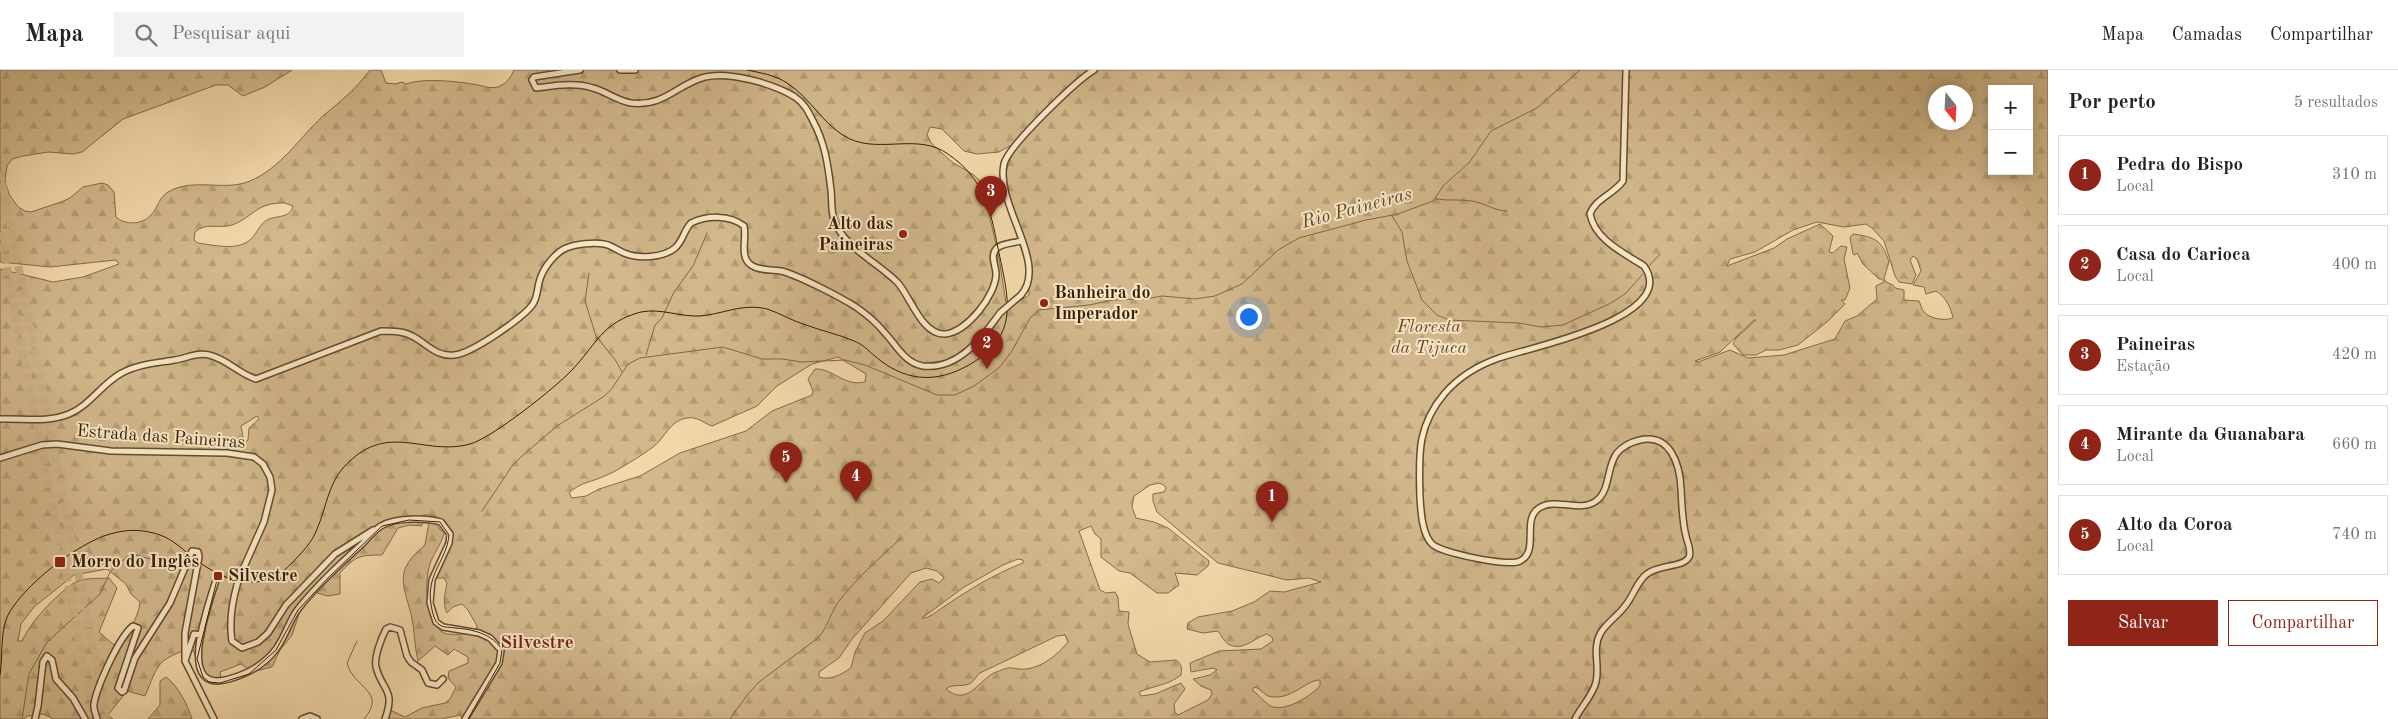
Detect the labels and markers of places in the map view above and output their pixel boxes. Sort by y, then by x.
pin: 3 [975,176,1007,217]
place label: Alto das Paineiras [818,215,893,254]
marker: Alto das Paineiras [897,228,909,240]
place label: Banheira do Imperador [1054,284,1151,323]
marker: Banheira do Imperador [1038,297,1050,309]
pin: 2 [971,328,1003,369]
pin: 5 [770,442,802,483]
pin: 4 [840,461,872,502]
pin: 1 [1256,481,1288,522]
place label: Morro do Inglês [71,553,200,571]
marker: Morro do Inglês [53,555,67,569]
place label: Silvestre [228,567,298,585]
marker: Silvestre [212,570,224,582]

